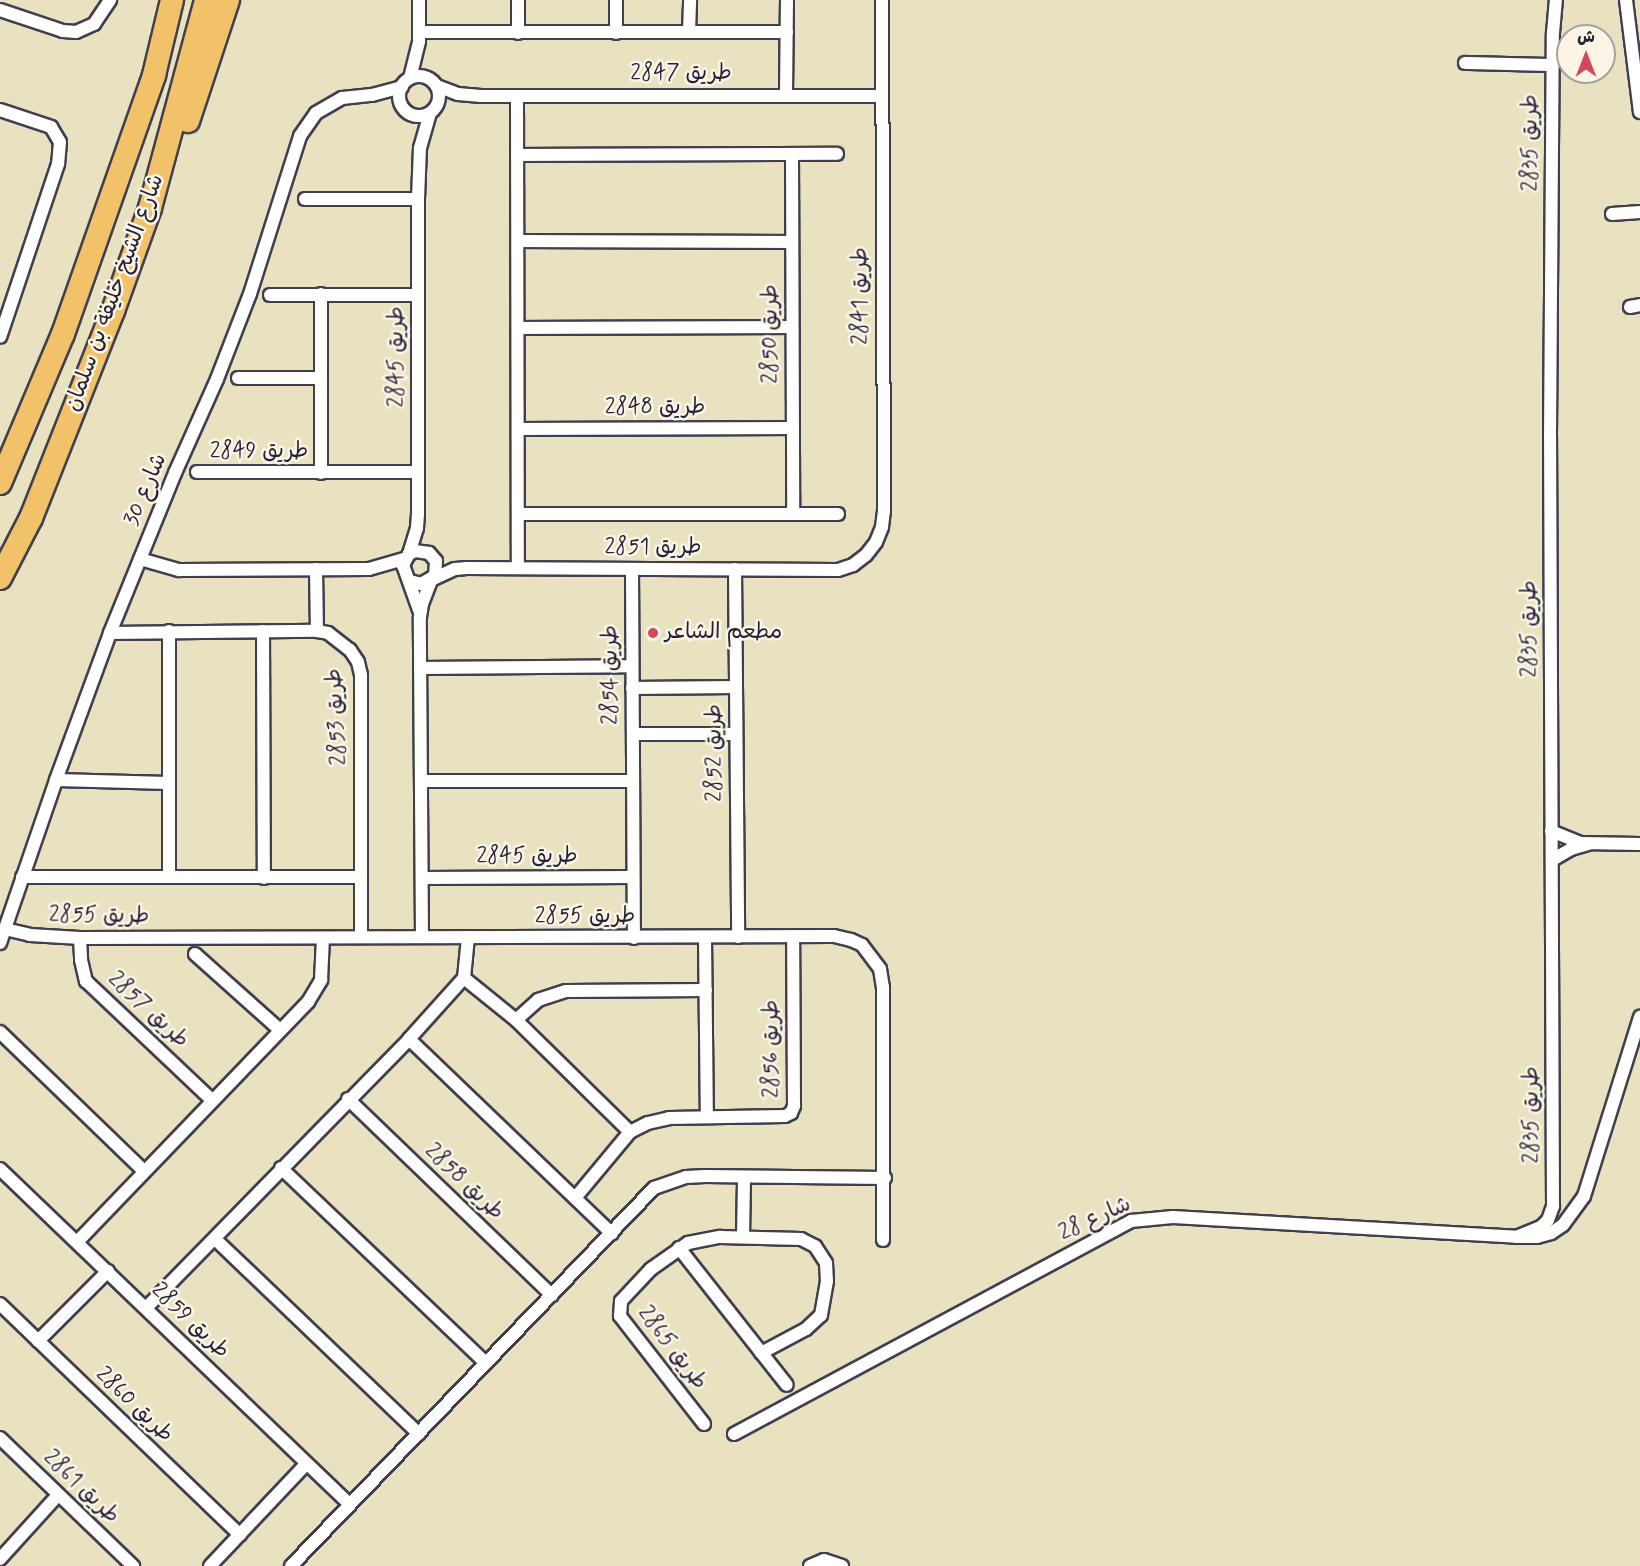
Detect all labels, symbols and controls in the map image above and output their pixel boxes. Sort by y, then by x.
north arrow [1556,24,1616,84]
text: ش [1577,27,1595,48]
street label: طريق 2847 [630,61,732,87]
street label: طريق 2835 [1518,94,1544,192]
street label: شارع الشيخ خليفة بن سلمان [60,171,170,415]
street label: طريق 2841 [848,247,874,345]
street label: طريق 2850 [758,284,784,384]
street label: طريق 2845 [384,306,410,408]
street label: طريق 2848 [605,395,705,421]
street label: طريق 2849 [210,439,308,465]
street label: شارع 30 [119,450,173,530]
street label: طريق 2851 [604,535,702,561]
street label: طريق 2835 [1517,580,1543,678]
place label: مطعم الشاعر [665,620,782,646]
street label: طريق 2854 [598,625,624,725]
marker: مطعم الشاعر [646,626,660,640]
street label: طريق 2853 [321,668,353,766]
street label: طريق 2852 [702,704,728,802]
street label: طريق 2845 [476,844,578,870]
street label: طريق 2855 [49,902,149,930]
street label: طريق 2855 [535,904,635,930]
street label: طريق 2857 [102,966,194,1054]
street label: طريق 2856 [759,1000,785,1098]
street label: طريق 2835 [1519,1066,1545,1164]
street label: طريق 2858 [419,1138,509,1226]
street label: شارع 28 [1055,1191,1135,1247]
street label: طريق 2859 [146,1277,234,1365]
street label: طريق 2865 [632,1301,712,1395]
street label: طريق 2860 [90,1362,178,1448]
street label: طريق 2861 [38,1444,124,1530]

